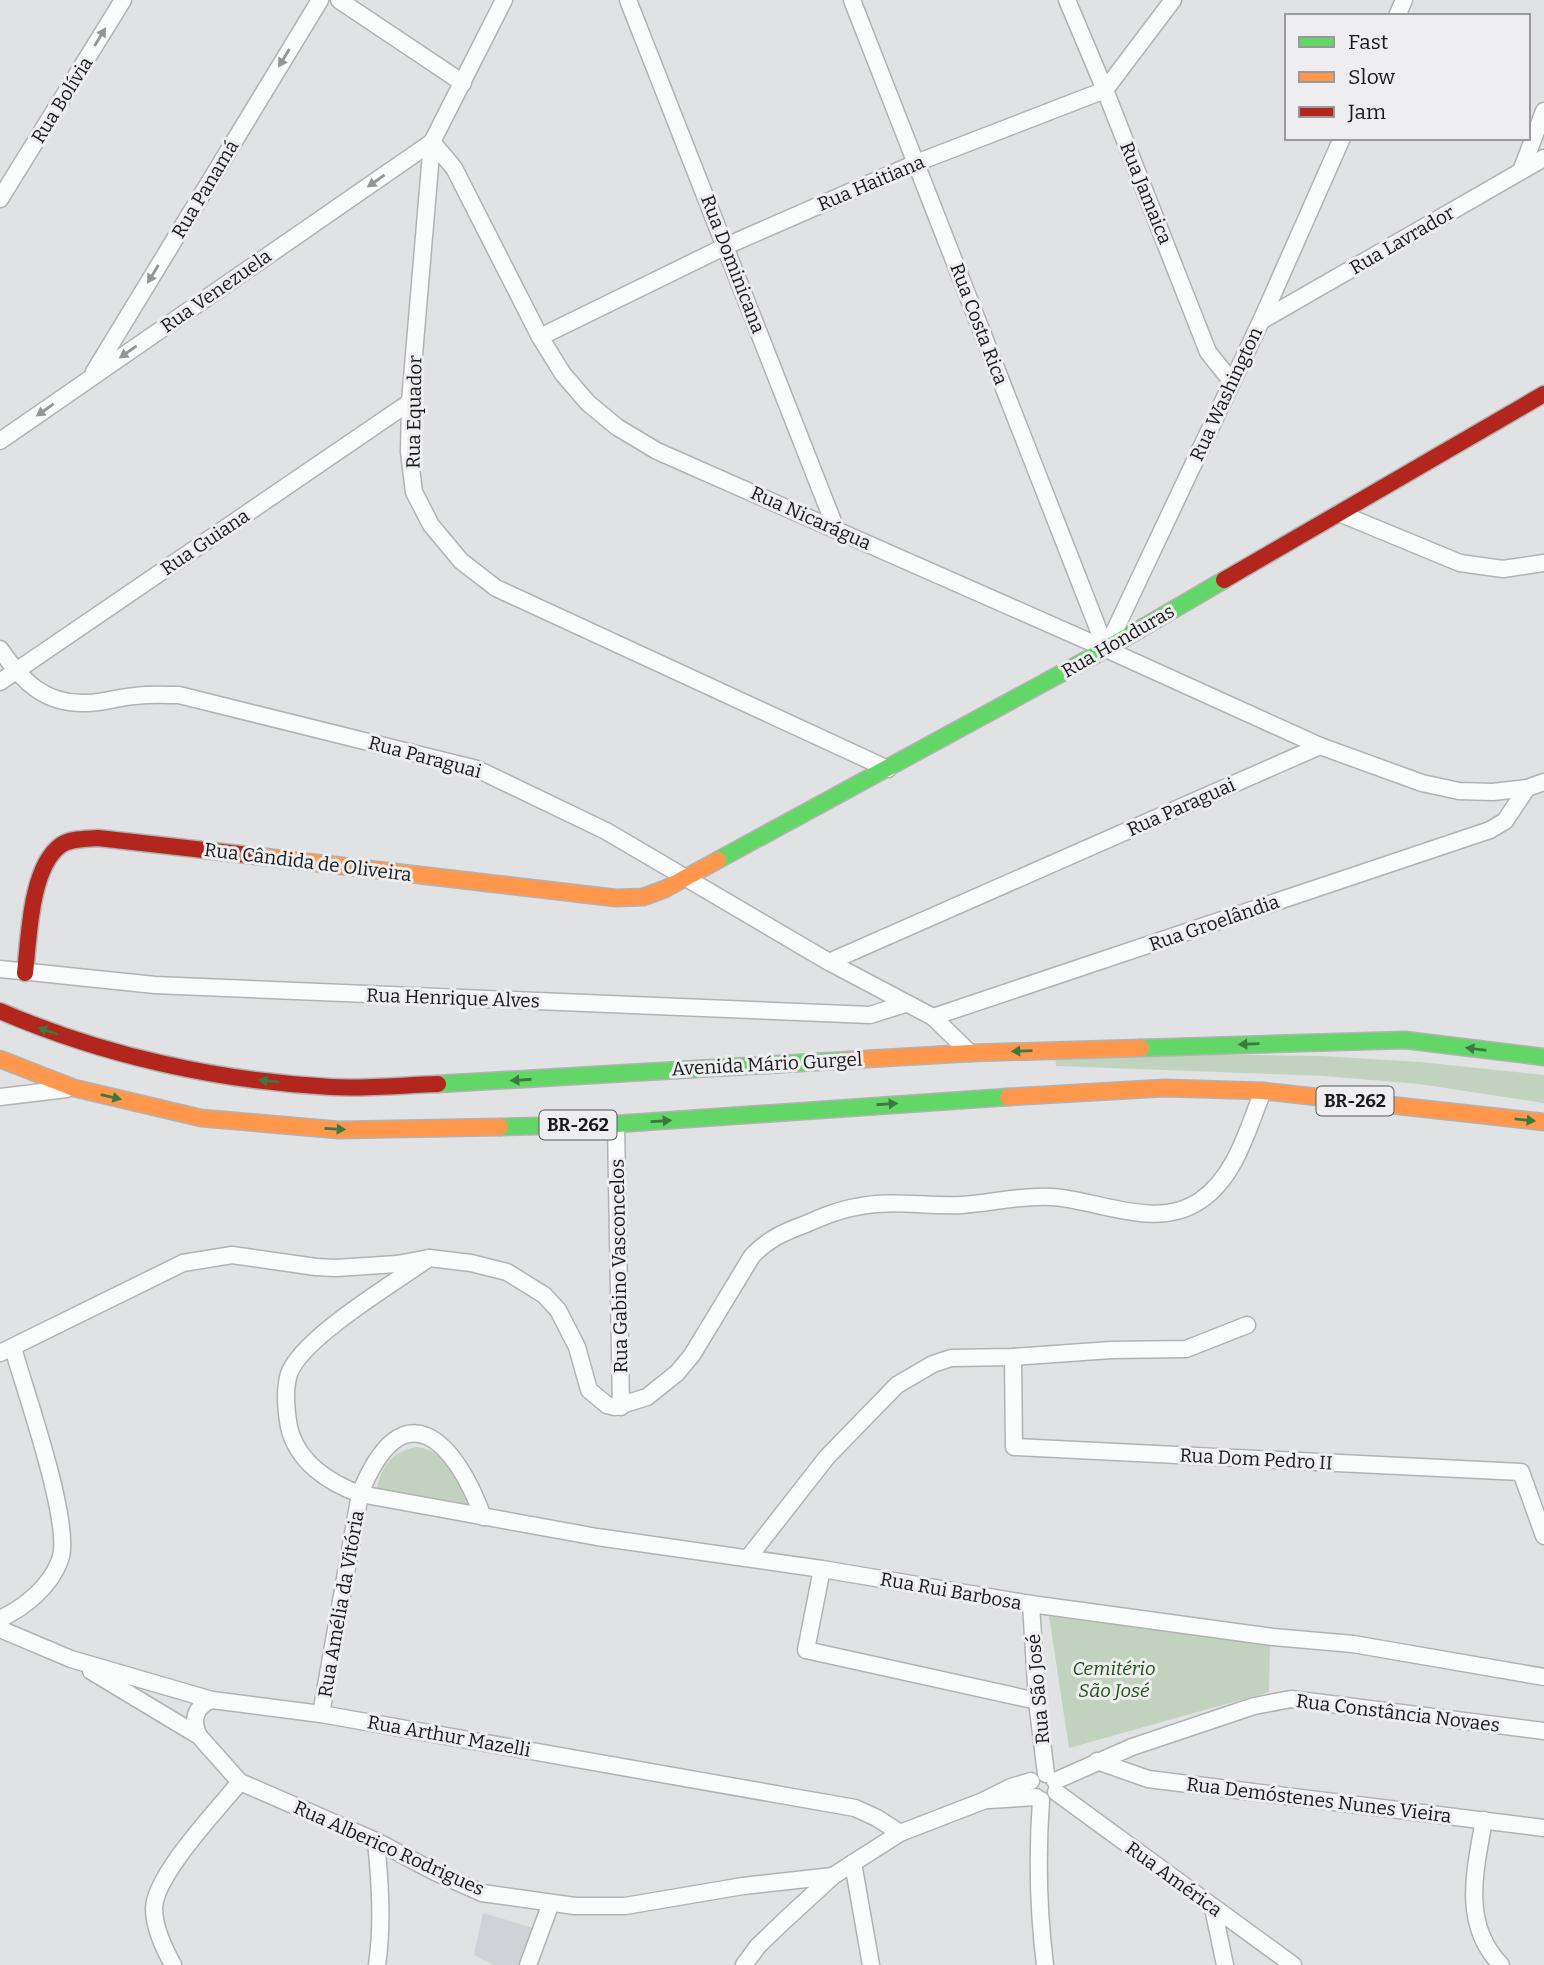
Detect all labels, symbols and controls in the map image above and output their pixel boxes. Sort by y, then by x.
legend [1285,14,1530,140]
one-way arrow [94,27,107,46]
text: Fast [1348,29,1389,55]
one-way arrow [278,49,291,68]
street label: Rua Bolívia [26,52,98,147]
text: Slow [1348,64,1395,90]
text: Jam [1347,99,1386,125]
street label: Rua Panamá [167,135,244,242]
street label: Rua Jamaica [1115,138,1177,248]
street label: Rua Haitiana [814,150,929,216]
one-way arrow [367,174,385,188]
street label: Rua Dominicana [696,192,770,337]
street label: Rua Lavrador [1346,200,1459,279]
street label: Rua Venezuela [156,244,276,338]
street label: Rua Costa Rica [945,260,1013,389]
one-way arrow [147,264,160,283]
street label: Rua Washington [1185,323,1267,465]
one-way arrow [119,345,137,359]
street label: Rua Equador [402,355,426,469]
one-way arrow [36,403,54,417]
street label: Rua Nicarágua [747,481,875,555]
street label: Rua Guiana [156,504,254,580]
street label: Rua Honduras [1058,599,1178,683]
street label: Rua Paraguai [366,731,484,783]
street label: Rua Paraguai [1123,773,1239,841]
street label: Rua Cândida de Oliveira [203,838,414,886]
street label: Rua Groelândia [1146,890,1283,956]
street label: Rua Henrique Alves [366,983,540,1013]
one-way arrow [37,1025,58,1036]
one-way arrow [1238,1039,1260,1050]
one-way arrow [1465,1043,1487,1054]
one-way arrow [1011,1046,1033,1057]
street label: Avenida Mário Gurgel [671,1048,863,1080]
one-way arrow [258,1075,280,1086]
one-way arrow [509,1075,531,1086]
road number: BR-262 [1316,1086,1394,1116]
one-way arrow [100,1091,122,1102]
one-way arrow [877,1098,899,1109]
road number: BR-262 [540,1110,616,1140]
one-way arrow [1515,1114,1537,1125]
one-way arrow [650,1115,672,1126]
one-way arrow [325,1124,347,1135]
street label: Rua Gabino Vasconcelos [606,1159,632,1373]
street label: Rua Dom Pedro II [1179,1444,1333,1474]
street label: Rua Amélia da Vitória [313,1508,369,1699]
street label: Rua Rui Barbosa [878,1567,1024,1615]
street label: Rua São José [1022,1633,1054,1745]
park label: Cemitério São José [1072,1657,1156,1702]
street label: Rua Constância Novaes [1295,1689,1501,1737]
street label: Rua Arthur Mazelli [366,1710,533,1762]
street label: Rua Demóstenes Nunes Vieira [1185,1772,1453,1828]
street label: Rua Alberico Rodrigues [290,1796,488,1900]
street label: Rua América [1121,1836,1227,1922]

